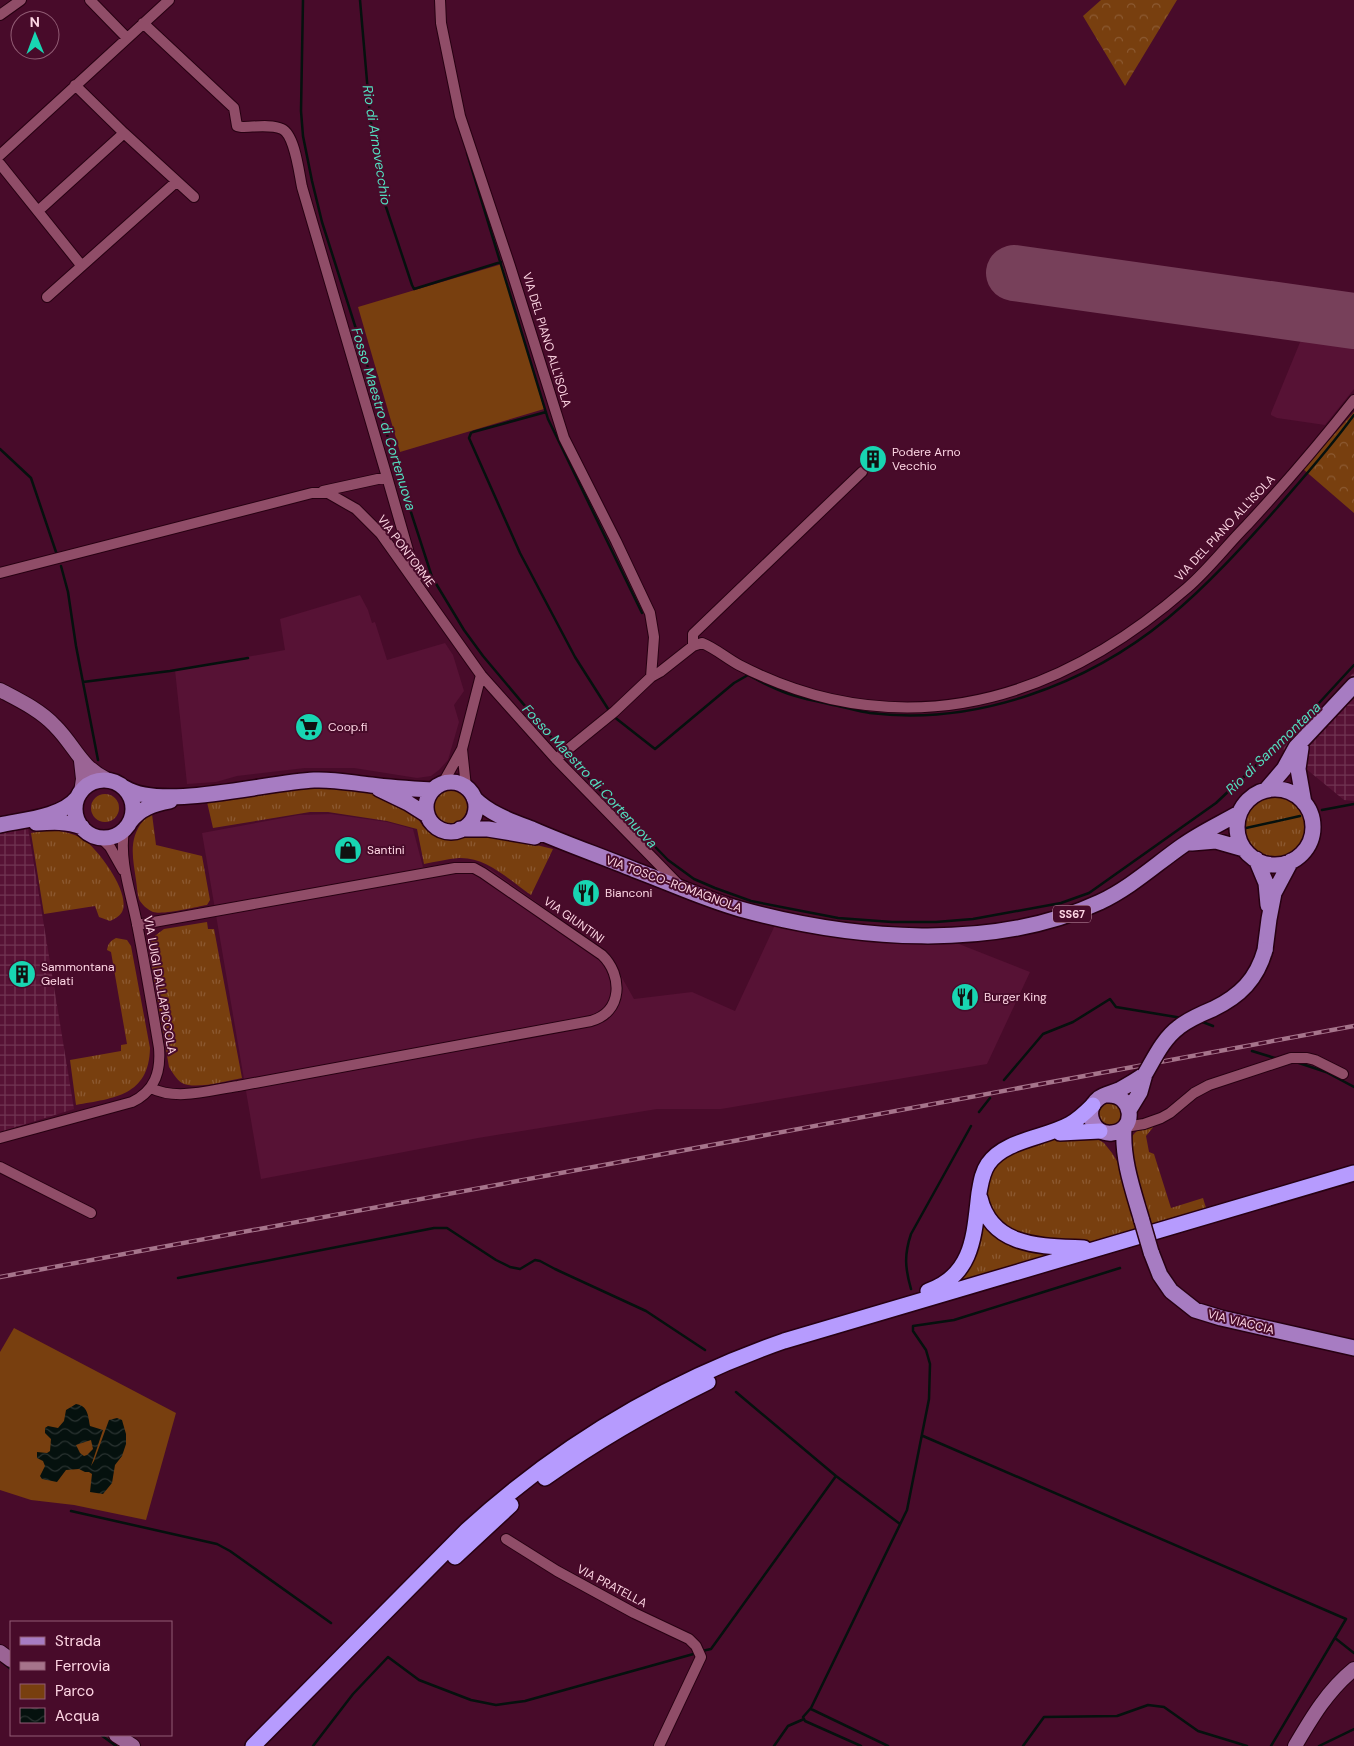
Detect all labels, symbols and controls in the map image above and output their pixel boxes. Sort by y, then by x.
north arrow [10,10,60,60]
text: N [30,13,40,31]
water label: Rio di Arnovecchio [359,84,395,206]
street label: VIA DEL PIANO ALL'ISOLA [519,271,575,409]
water label: Fosso Maestro di Cortenuova [348,325,421,513]
building icon: Podere Arno Vecchio [858,444,888,474]
place label: Podere Arno Vecchio [892,444,961,474]
street label: VIA DEL PIANO ALL'ISOLA [1171,471,1279,585]
street label: VIA PONTORME [374,512,438,590]
water label: Rio di Sammontana [1221,698,1325,798]
water label: Fosso Maestro di Cortenuova [518,700,662,852]
supermarket icon: Coop.fi [294,712,324,742]
place label: Coop.fi [328,719,368,735]
shop icon: Santini [333,835,363,865]
place label: Santini [367,842,405,858]
street label: VIA TOSCO-ROMAGNOLA [604,852,744,916]
restaurant icon: Bianconi [571,878,601,908]
place label: Bianconi [605,885,652,901]
street label: VIA GIUNTINI [540,893,608,947]
road number: SS67 [1053,906,1091,922]
street label: VIA LUIGI DALLAPICCOLA [140,914,180,1056]
building icon: Sammontana Gelati [7,959,37,989]
place label: Sammontana Gelati [41,959,115,989]
restaurant icon: Burger King [950,982,980,1012]
place label: Burger King [984,989,1047,1005]
street label: VIA VIACCIA [1206,1306,1276,1338]
street label: VIA PRATELLA [574,1561,650,1611]
legend [10,1621,172,1736]
text: Strada [55,1631,101,1651]
text: Ferrovia [55,1656,110,1676]
text: Parco [55,1681,94,1701]
text: Acqua [55,1706,99,1726]

